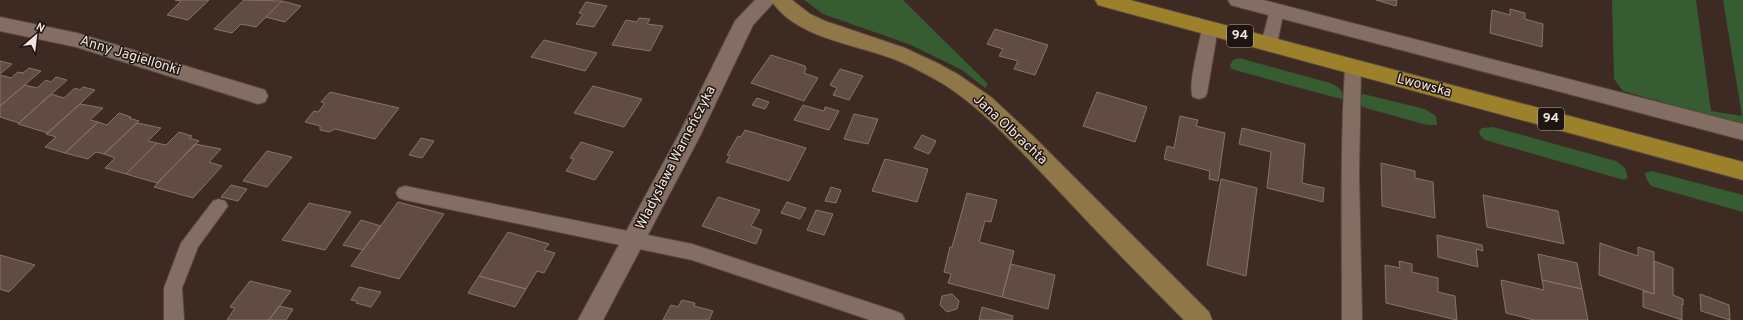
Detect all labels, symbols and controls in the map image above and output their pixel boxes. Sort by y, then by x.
north arrow [16,16,56,56]
text: N [33,20,47,36]
road number: 94 [1227,25,1253,47]
street label: Anny Jagiellonki [78,33,182,79]
street label: Lwowska [1395,71,1453,101]
street label: Władysława Warneńczyka [632,83,720,233]
street label: Jana Olbrachta [969,91,1051,169]
road number: 94 [1538,108,1564,130]

